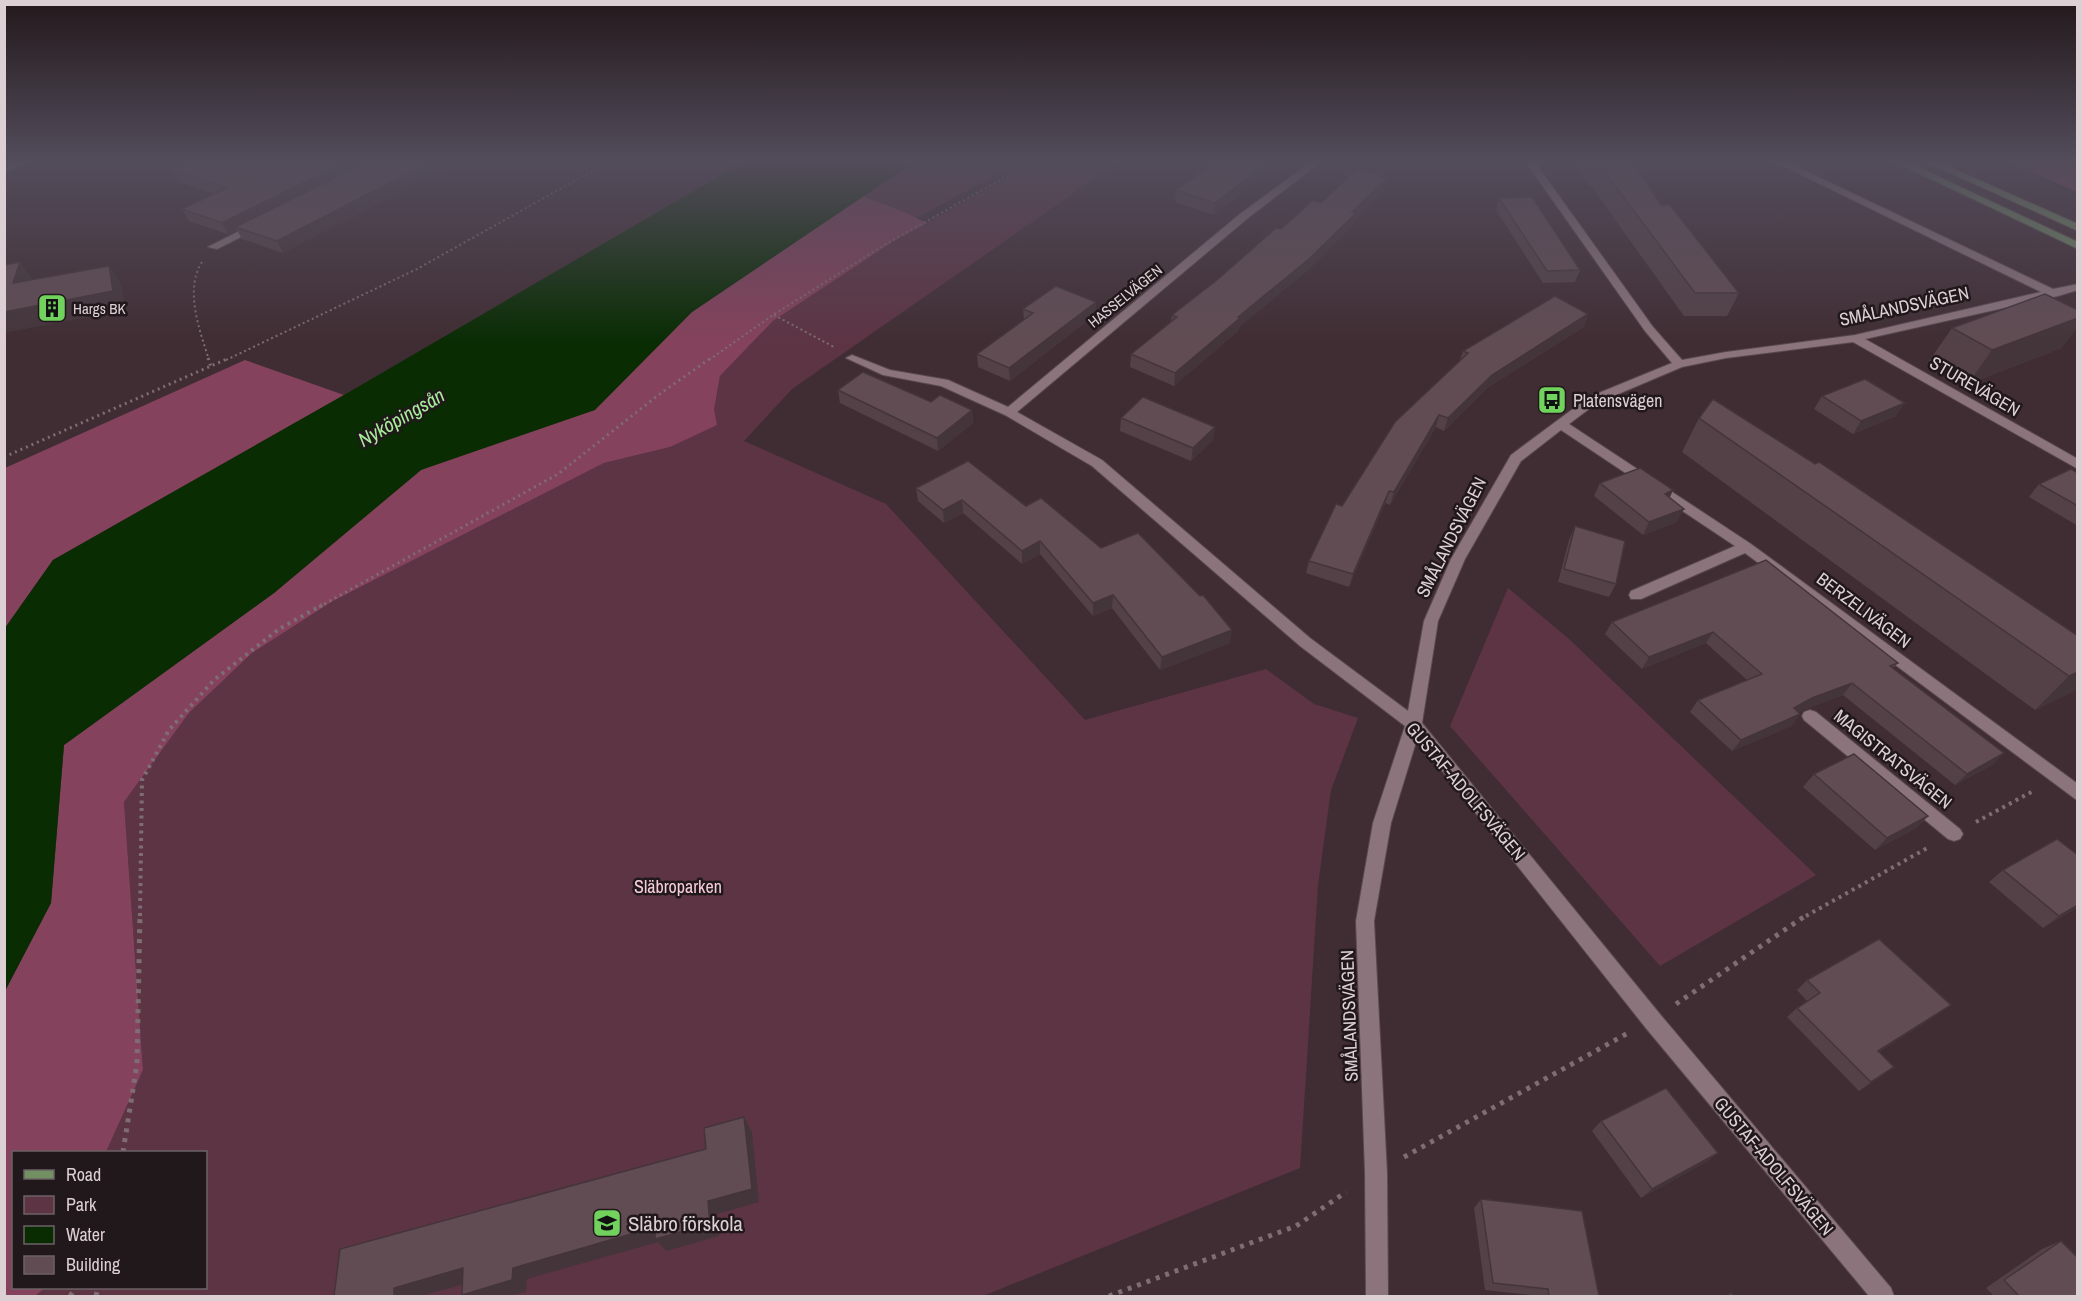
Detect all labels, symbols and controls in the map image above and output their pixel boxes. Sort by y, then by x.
street label: HASSELVÄGEN [1083,260,1167,332]
street label: SMÅLANDSVÄGEN [1837,280,1971,332]
building icon: Hargs BK [36,292,68,324]
place label: Hargs BK [73,298,126,319]
street label: STUREVÄGEN [1925,350,2025,422]
water label: Nyköpingsån [353,381,449,453]
bus stop icon: Platensvägen [1536,384,1568,416]
place label: Platensvägen [1573,388,1662,413]
street label: SMÅLANDSVÄGEN [1410,473,1492,601]
street label: BERZELIVÄGEN [1812,566,1916,654]
street label: MAGISTRATSVÄGEN [1829,704,1957,814]
street label: GUSTAF-ADOLFSVÄGEN [1401,717,1531,865]
park label: Släbroparken [634,874,722,899]
street label: SMÅLANDSVÄGEN [1334,950,1364,1082]
street label: GUSTAF-ADOLFSVÄGEN [1709,1092,1839,1240]
legend [12,1151,207,1289]
text: Road [66,1162,101,1187]
text: Park [66,1192,97,1217]
school or university icon: Släbro förskola [591,1207,623,1239]
place label: Släbro förskola [628,1209,743,1238]
text: Water [66,1222,105,1247]
text: Building [66,1252,121,1277]

